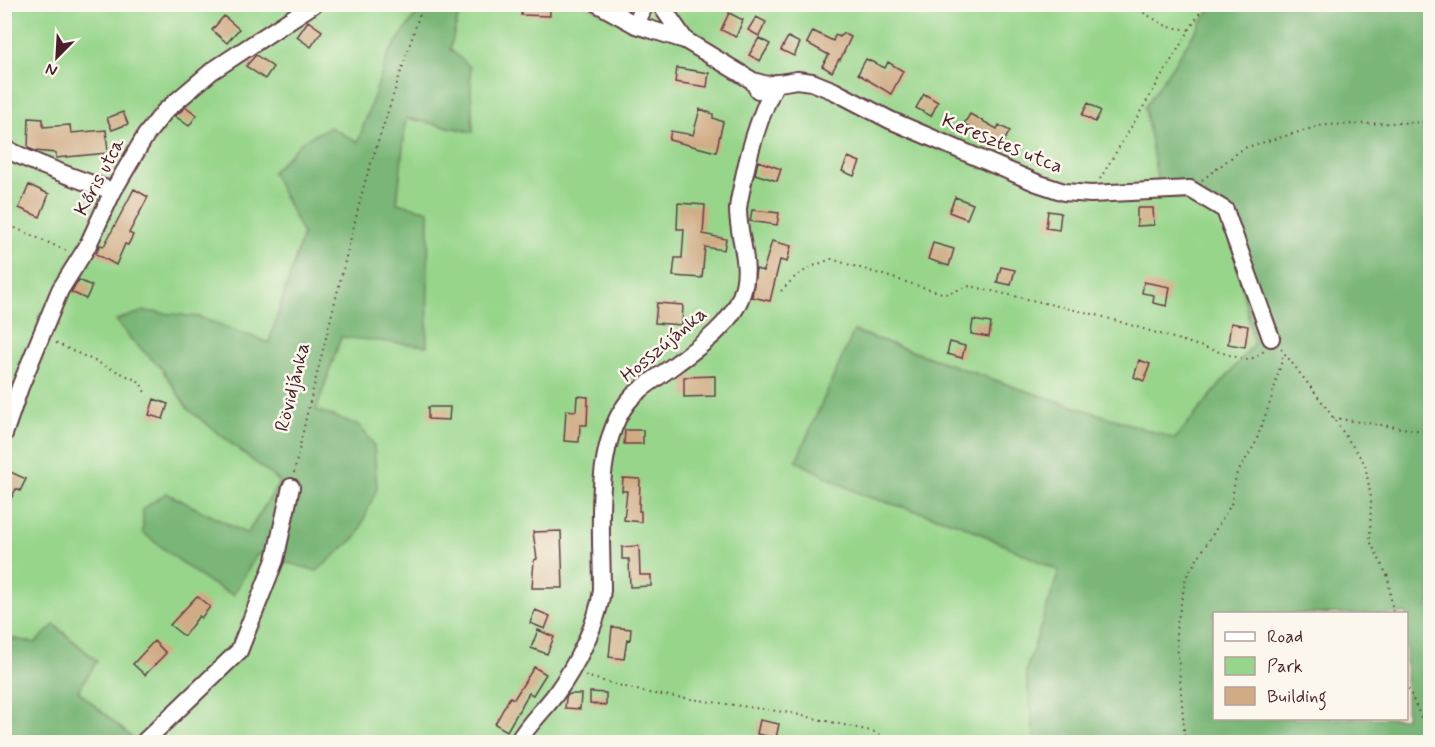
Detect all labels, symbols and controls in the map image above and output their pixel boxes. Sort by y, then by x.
north arrow [27,27,87,87]
text: N [42,58,61,81]
street label: Keresztes utca [937,107,1067,181]
street label: Kőris utca [68,132,132,221]
street label: Hosszújánka [615,301,713,389]
street label: Rövidjánka [269,340,317,434]
legend [1213,612,1408,720]
text: Road [1267,625,1303,649]
text: Park [1267,655,1303,679]
text: Building [1267,685,1327,711]

